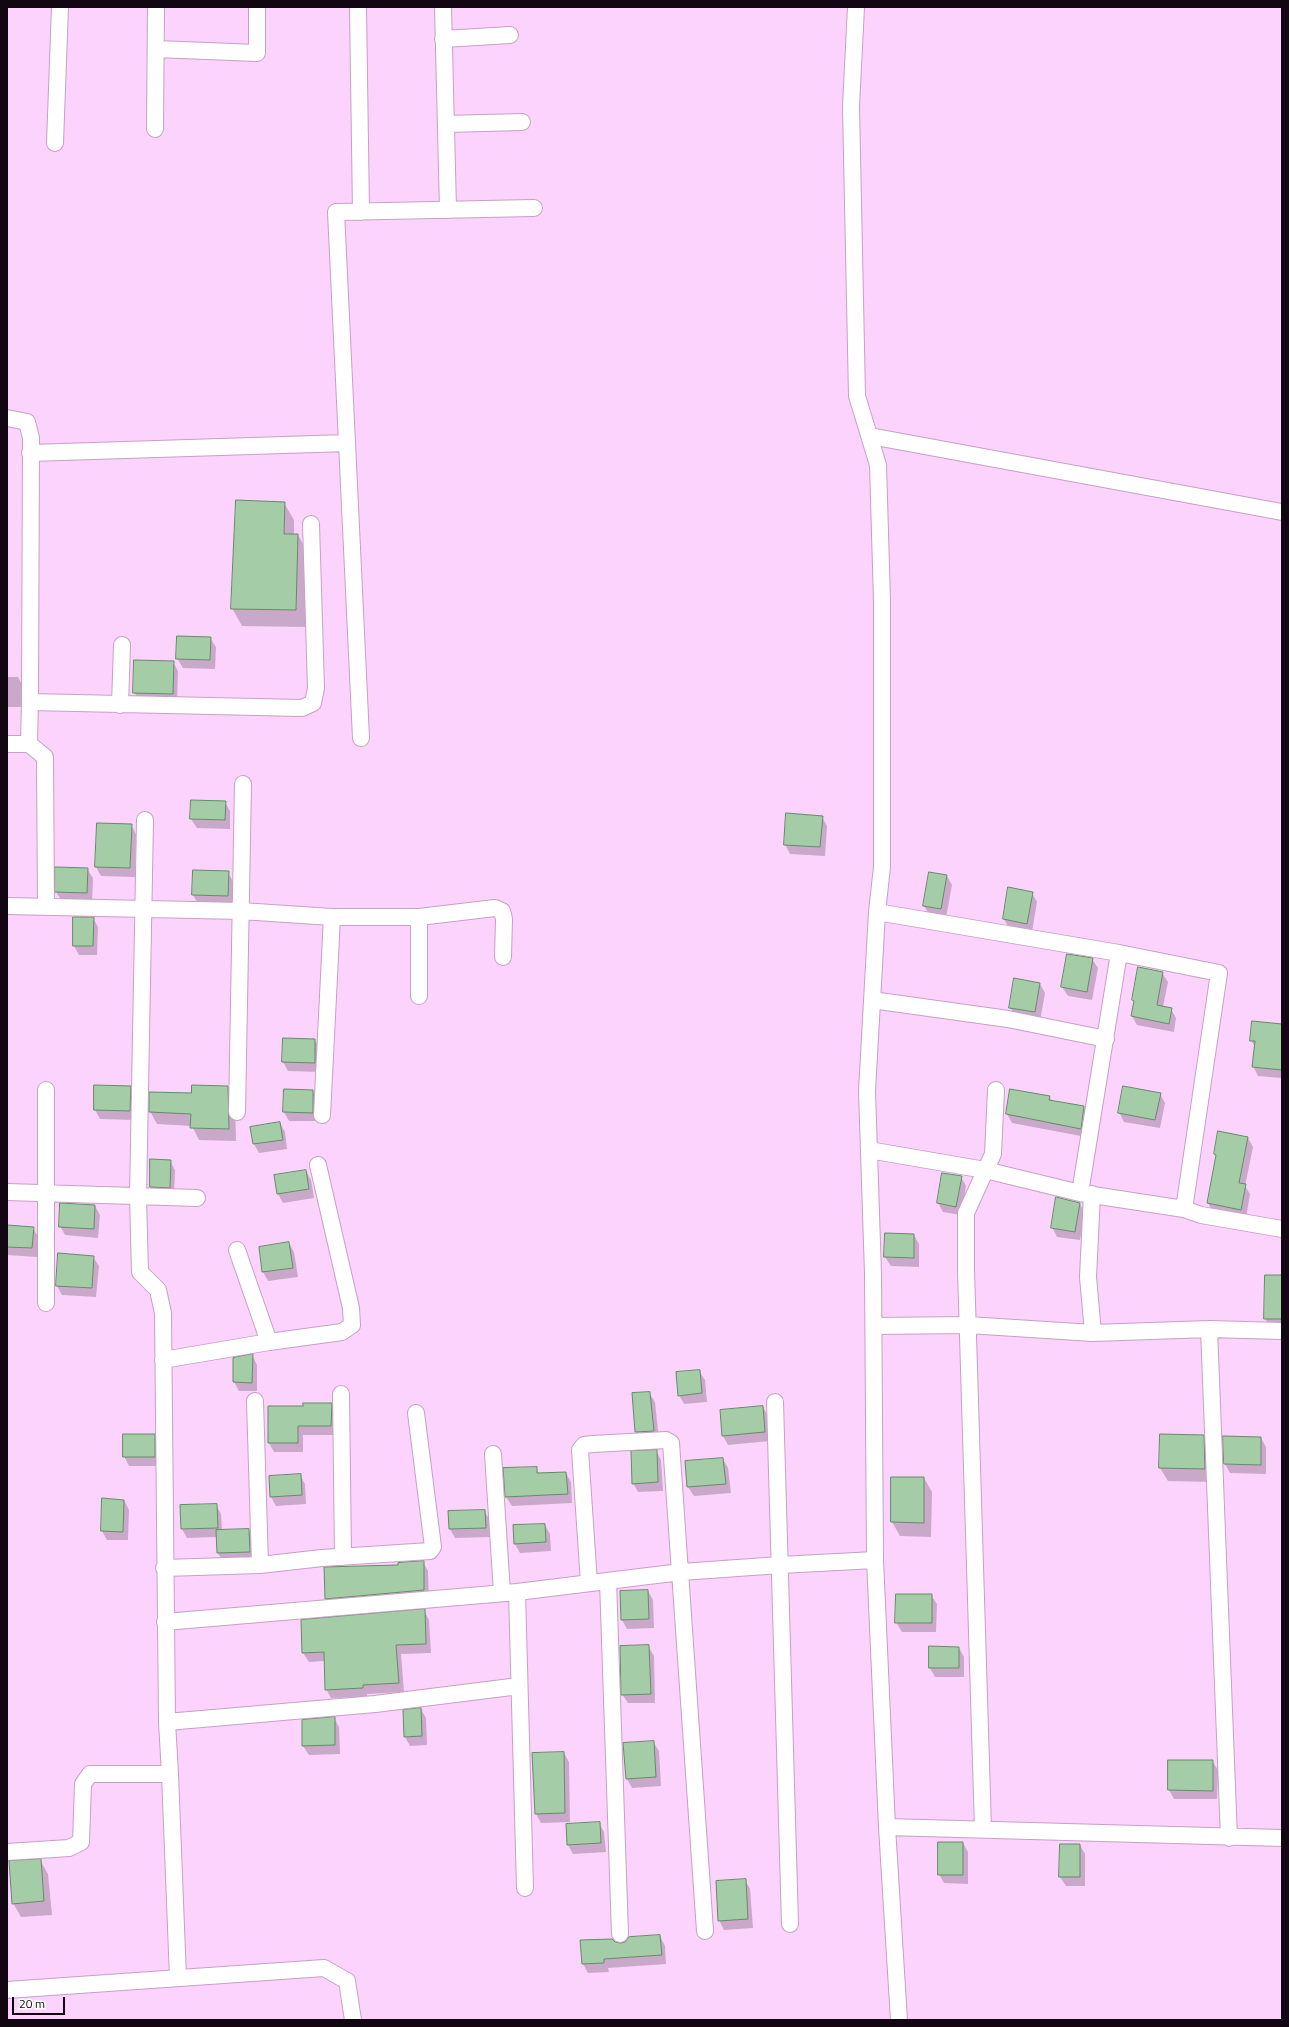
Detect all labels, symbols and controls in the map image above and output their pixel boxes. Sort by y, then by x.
scale bar [14,1989,67,2015]
text: 20 m [19,1994,45,2013]

